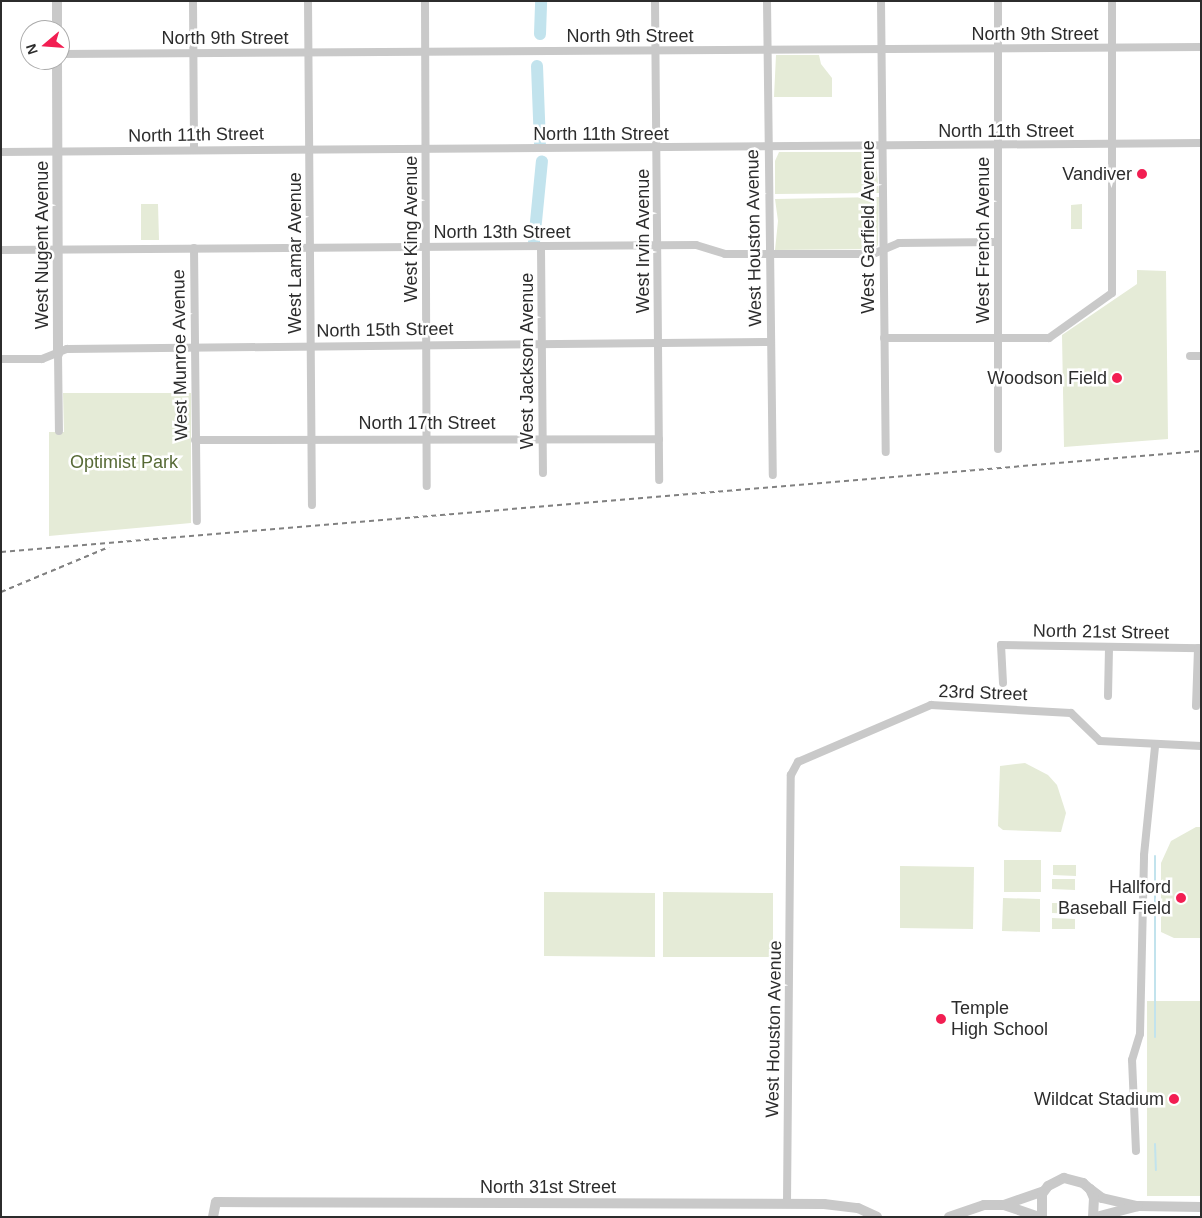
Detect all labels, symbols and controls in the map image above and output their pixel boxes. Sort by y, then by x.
north arrow [20,20,70,70]
street label: North 9th Street [971,23,1099,45]
street label: North 9th Street [566,25,694,47]
street label: North 9th Street [161,27,289,49]
text: N [23,42,41,57]
street label: North 11th Street [938,120,1074,142]
street label: North 11th Street [128,123,264,147]
street label: North 11th Street [533,123,669,145]
street label: West Garfield Avenue [857,140,879,314]
street label: West Houston Avenue [742,149,766,327]
street label: West King Avenue [400,155,422,303]
street label: West French Avenue [972,156,994,324]
street label: West Nugent Avenue [31,160,53,330]
place label: Vandiver [1062,163,1132,185]
street label: West Irvin Avenue [632,168,654,314]
marker: Vandiver [1136,168,1148,180]
street label: West Lamar Avenue [284,172,306,334]
street label: North 13th Street [433,221,571,243]
street label: West Munroe Avenue [168,269,192,441]
street label: West Jackson Avenue [516,272,538,450]
street label: North 15th Street [316,318,454,342]
place label: Woodson Field [987,367,1107,389]
marker: Woodson Field [1111,372,1123,384]
street label: North 17th Street [358,412,496,434]
park label: Optimist Park [70,451,178,473]
street label: North 21st Street [1033,620,1169,644]
street label: 23rd Street [938,681,1028,705]
place label: Hallford Baseball Field [1058,877,1171,920]
marker: Hallford Baseball Field [1175,892,1187,904]
street label: West Houston Avenue [762,940,786,1118]
place label: Temple High School [951,998,1048,1040]
marker: Temple High School [935,1013,947,1025]
place label: Wildcat Stadium [1034,1088,1164,1110]
marker: Wildcat Stadium [1168,1093,1180,1105]
street label: North 31st Street [480,1176,616,1198]

